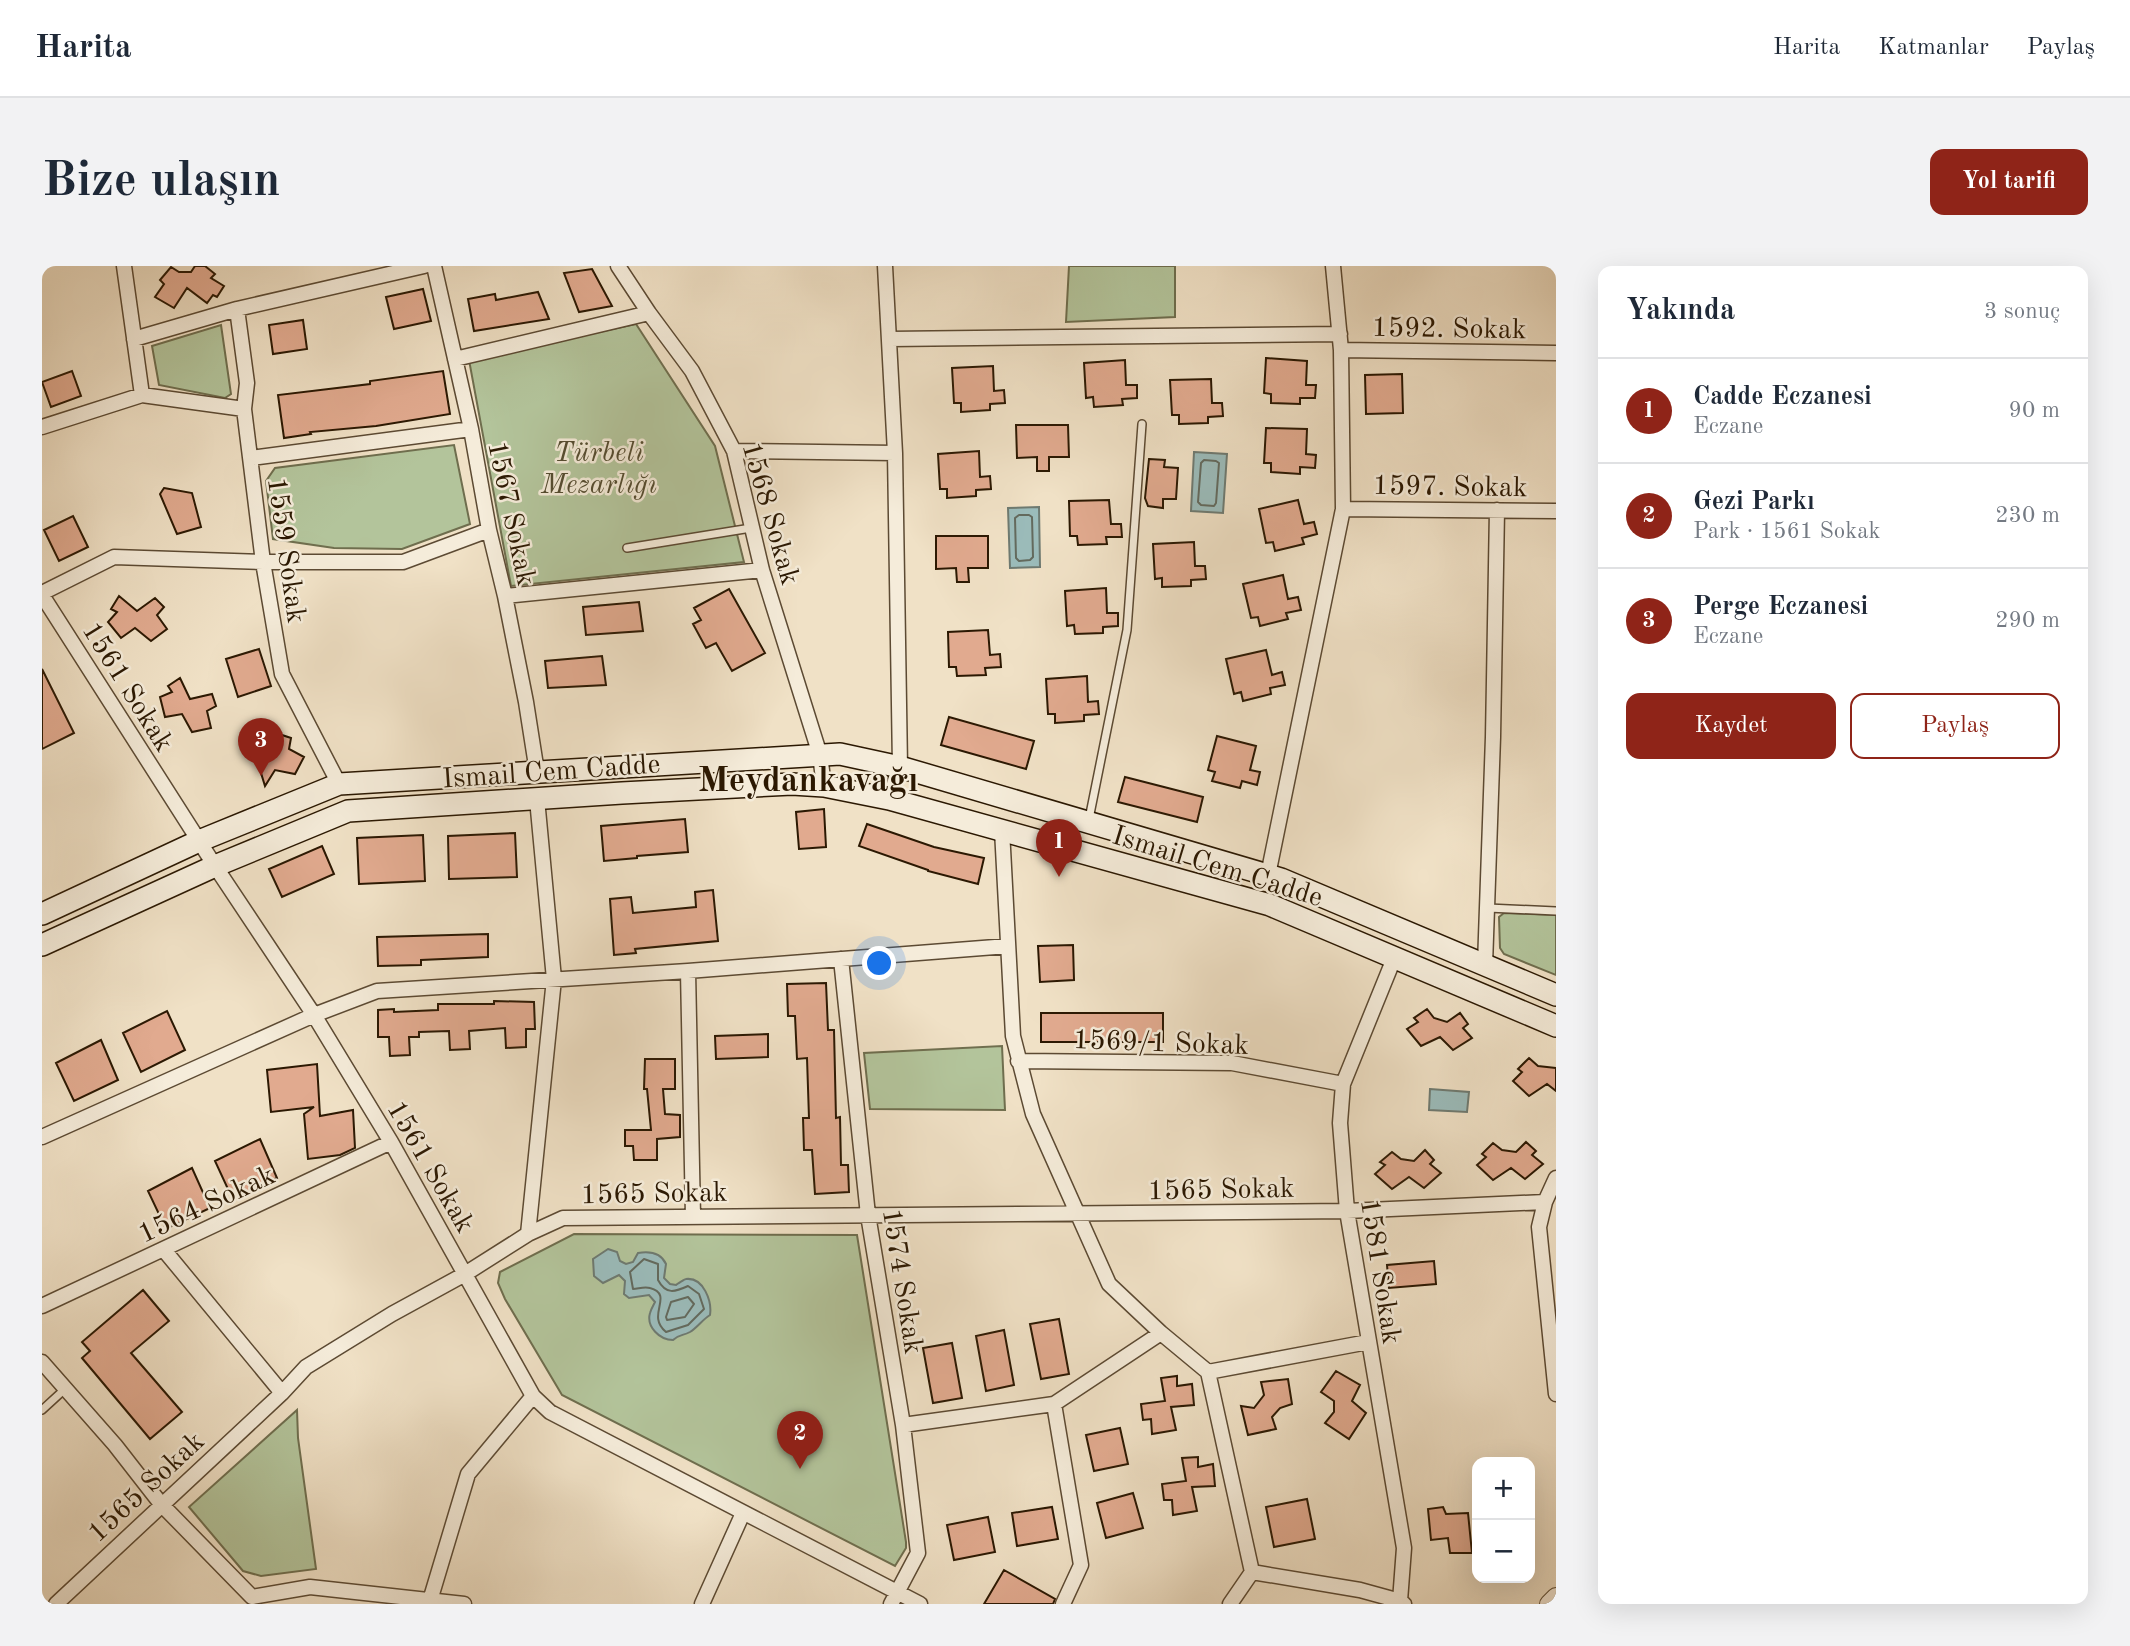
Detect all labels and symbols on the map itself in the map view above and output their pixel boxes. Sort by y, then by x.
street label: 1592. Sokak [1371,315,1527,345]
street label: 1567 Sokak [481,439,539,588]
street label: 1568 Sokak [735,439,803,588]
park label: Türbeli Mezarlığı [540,440,657,500]
street label: 1597. Sokak [1372,473,1528,503]
street label: 1559 Sokak [261,476,309,625]
street label: 1561 Sokak [76,618,177,757]
pin: 3 [238,718,284,776]
street label: Ismail Cem Cadde [441,751,661,795]
district label: Meydankavağı [698,764,918,799]
pin: 1 [1036,819,1082,877]
street label: Ismail Cem Cadde [1108,823,1326,913]
your location [862,946,896,980]
street label: 1569/1 Sokak [1073,1027,1249,1061]
street label: 1561 Sokak [381,1097,478,1238]
street label: 1564 Sokak [135,1162,280,1249]
street label: 1565 Sokak [1147,1176,1295,1206]
street label: 1565 Sokak [580,1180,728,1210]
street label: 1581 Sokak [1354,1197,1404,1346]
street label: 1574 Sokak [876,1207,926,1356]
pin: 2 [777,1411,823,1469]
street label: 1565 Sokak [84,1428,210,1549]

